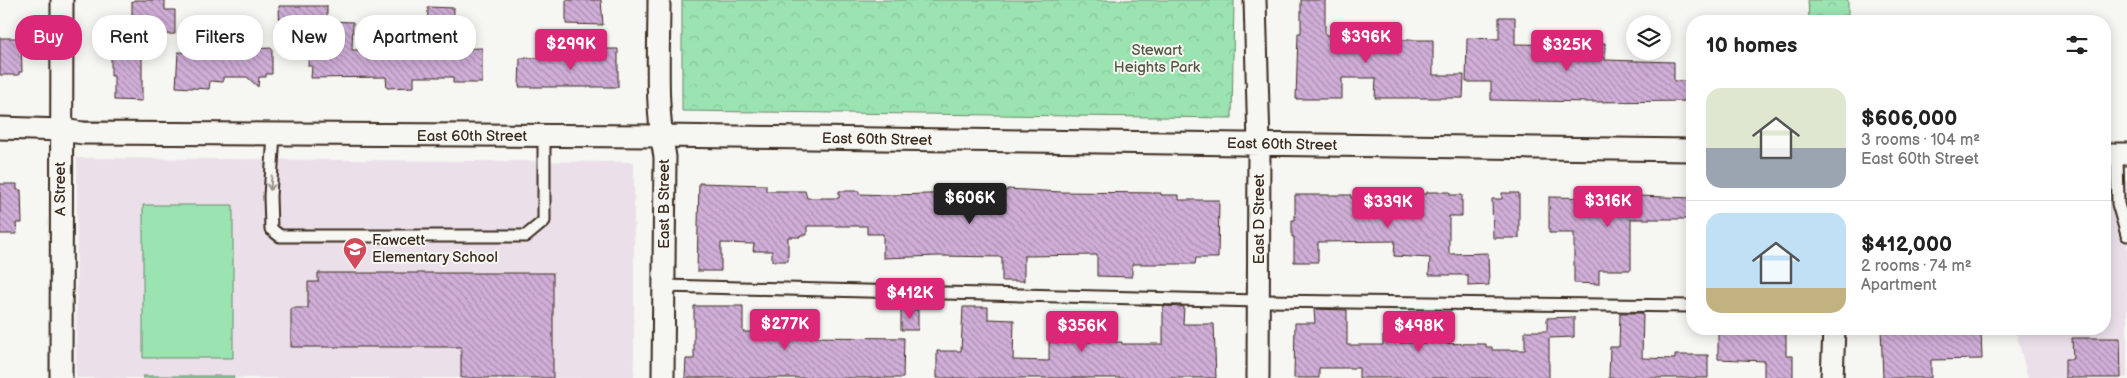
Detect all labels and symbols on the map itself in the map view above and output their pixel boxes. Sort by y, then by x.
pin: $396K [1331,22,1401,64]
pin: $299K [536,28,606,71]
pin: $325K [1532,30,1602,72]
park label: Stewart Heights Park [1114,41,1201,77]
street label: East 60th Street [417,127,528,146]
street label: East 60th Street [822,129,933,150]
street label: East 60th Street [1227,134,1338,155]
street label: East B Street [655,159,674,249]
street label: A Street [51,162,70,216]
street label: East D Street [1250,173,1269,264]
one-way arrow [267,175,276,191]
pin: $606K [935,182,1005,225]
pin: $339K [1353,186,1423,229]
pin: $316K [1573,186,1643,228]
place label: Fawcett Elementary School [372,231,498,267]
school or university icon: Fawcett Elementary School [342,236,368,270]
pin: $412K [875,278,945,320]
pin: $277K [750,308,820,351]
pin: $356K [1047,310,1117,353]
pin: $498K [1384,310,1454,353]

